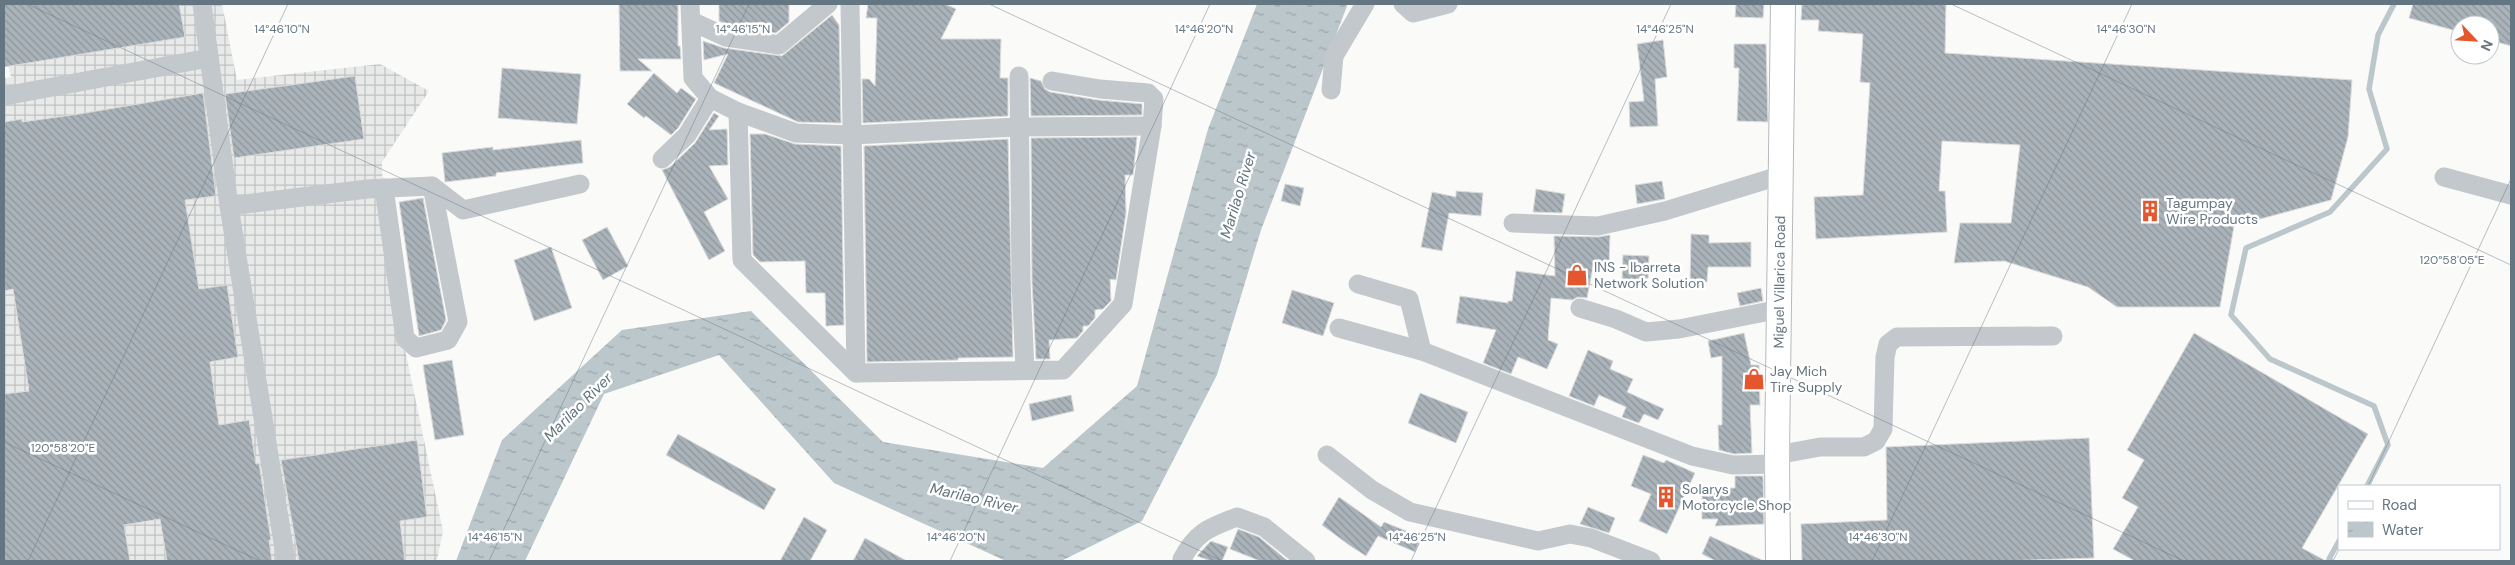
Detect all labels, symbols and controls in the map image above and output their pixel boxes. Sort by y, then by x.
north arrow [2450,15,2500,65]
text: 14°46'10"N [254,21,310,37]
text: 14°46'15"N [716,21,770,37]
text: 14°46'20"N [1175,21,1233,37]
text: 14°46'25"N [1636,21,1694,37]
text: 14°46'30"N [2097,21,2155,37]
text: N [2476,37,2497,54]
water label: Marilao River [1215,149,1261,241]
place label: Tagumpay Wire Products [2166,194,2258,228]
building icon: Tagumpay Wire Products [2137,198,2163,224]
street label: Miguel Villarica Road [1769,215,1789,349]
text: 120°58'05"E [2420,252,2485,268]
place label: INS - Ibarreta Network Solution [1594,258,1704,292]
shop icon: INS - Ibarreta Network Solution [1564,262,1590,288]
place label: Jay Mich Tire Supply [1770,362,1843,396]
shop icon: Jay Mich Tire Supply [1741,366,1767,392]
water label: Marilao River [539,368,617,446]
text: 120°58'20"E [31,440,96,456]
water label: Marilao River [928,478,1020,518]
place label: Solarys Motorcycle Shop [1682,480,1792,514]
building icon: Solarys Motorcycle Shop [1653,484,1679,510]
legend [2338,485,2500,550]
text: Road [2382,495,2417,515]
text: Water [2382,520,2424,540]
text: 14°46'15"N [468,529,522,545]
text: 14°46'20"N [927,529,985,545]
text: 14°46'25"N [1388,529,1446,545]
text: 14°46'30"N [1849,529,1907,545]

